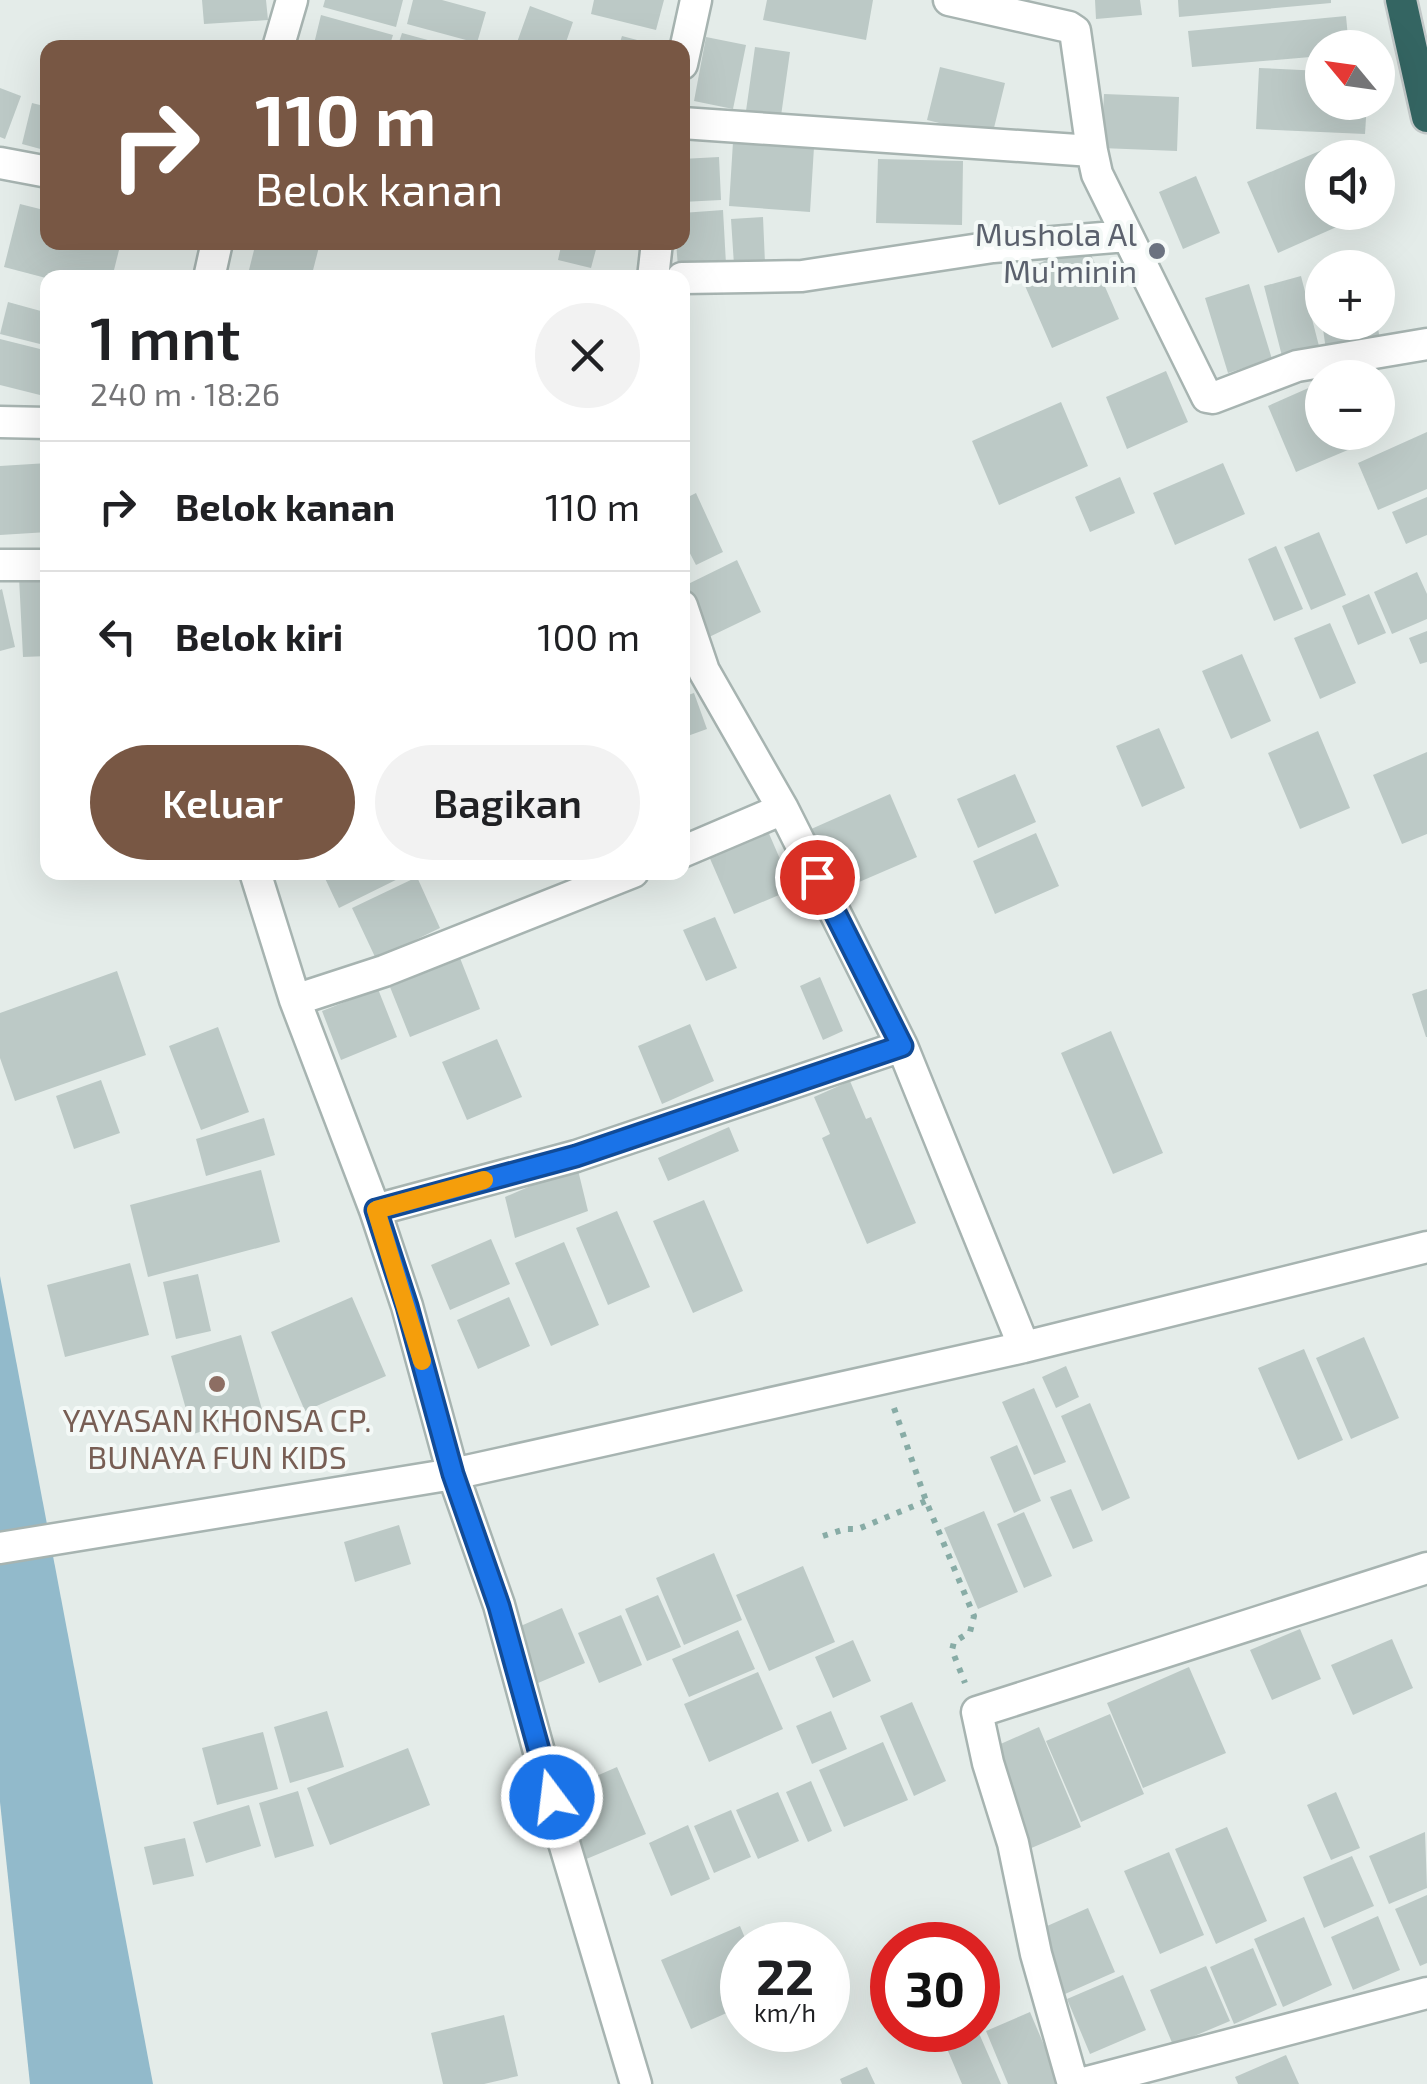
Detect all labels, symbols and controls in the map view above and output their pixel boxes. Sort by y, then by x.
north arrow [1305,30,1395,120]
map controls [1305,30,1395,450]
text: 110 m [255,76,436,160]
icon: right [90,80,220,210]
button: sound [1305,140,1395,230]
text: Belok kanan [255,161,503,215]
place label: Mushola Al Mu'minin [975,214,1137,289]
marker: Mushola Al Mu'minin [1146,240,1168,262]
button: + [1305,250,1395,340]
text: 1 mnt [90,300,240,372]
button: close [535,303,640,408]
button: − [1305,360,1395,450]
text: 240 m · 18:26 [90,374,280,412]
icon: right [90,479,145,534]
text: Belok kanan [175,483,395,529]
text: 110 m [545,483,640,529]
icon: left [90,609,145,664]
text: Belok kiri [175,613,343,659]
text: 100 m [537,613,640,659]
button: Keluar [90,745,355,860]
button: Bagikan [375,745,640,860]
pin [775,835,860,920]
icon: arrive [790,850,845,905]
marker: YAYASAN KHONSA CP. BUNAYA FUN KIDS [206,1373,228,1395]
place label: YAYASAN KHONSA CP. BUNAYA FUN KIDS [63,1400,372,1475]
position arrow [500,1745,604,1849]
speed limit sign: 30 [870,1922,1000,2052]
text: 22 [756,1945,814,2005]
text: km/h [754,1997,816,2027]

